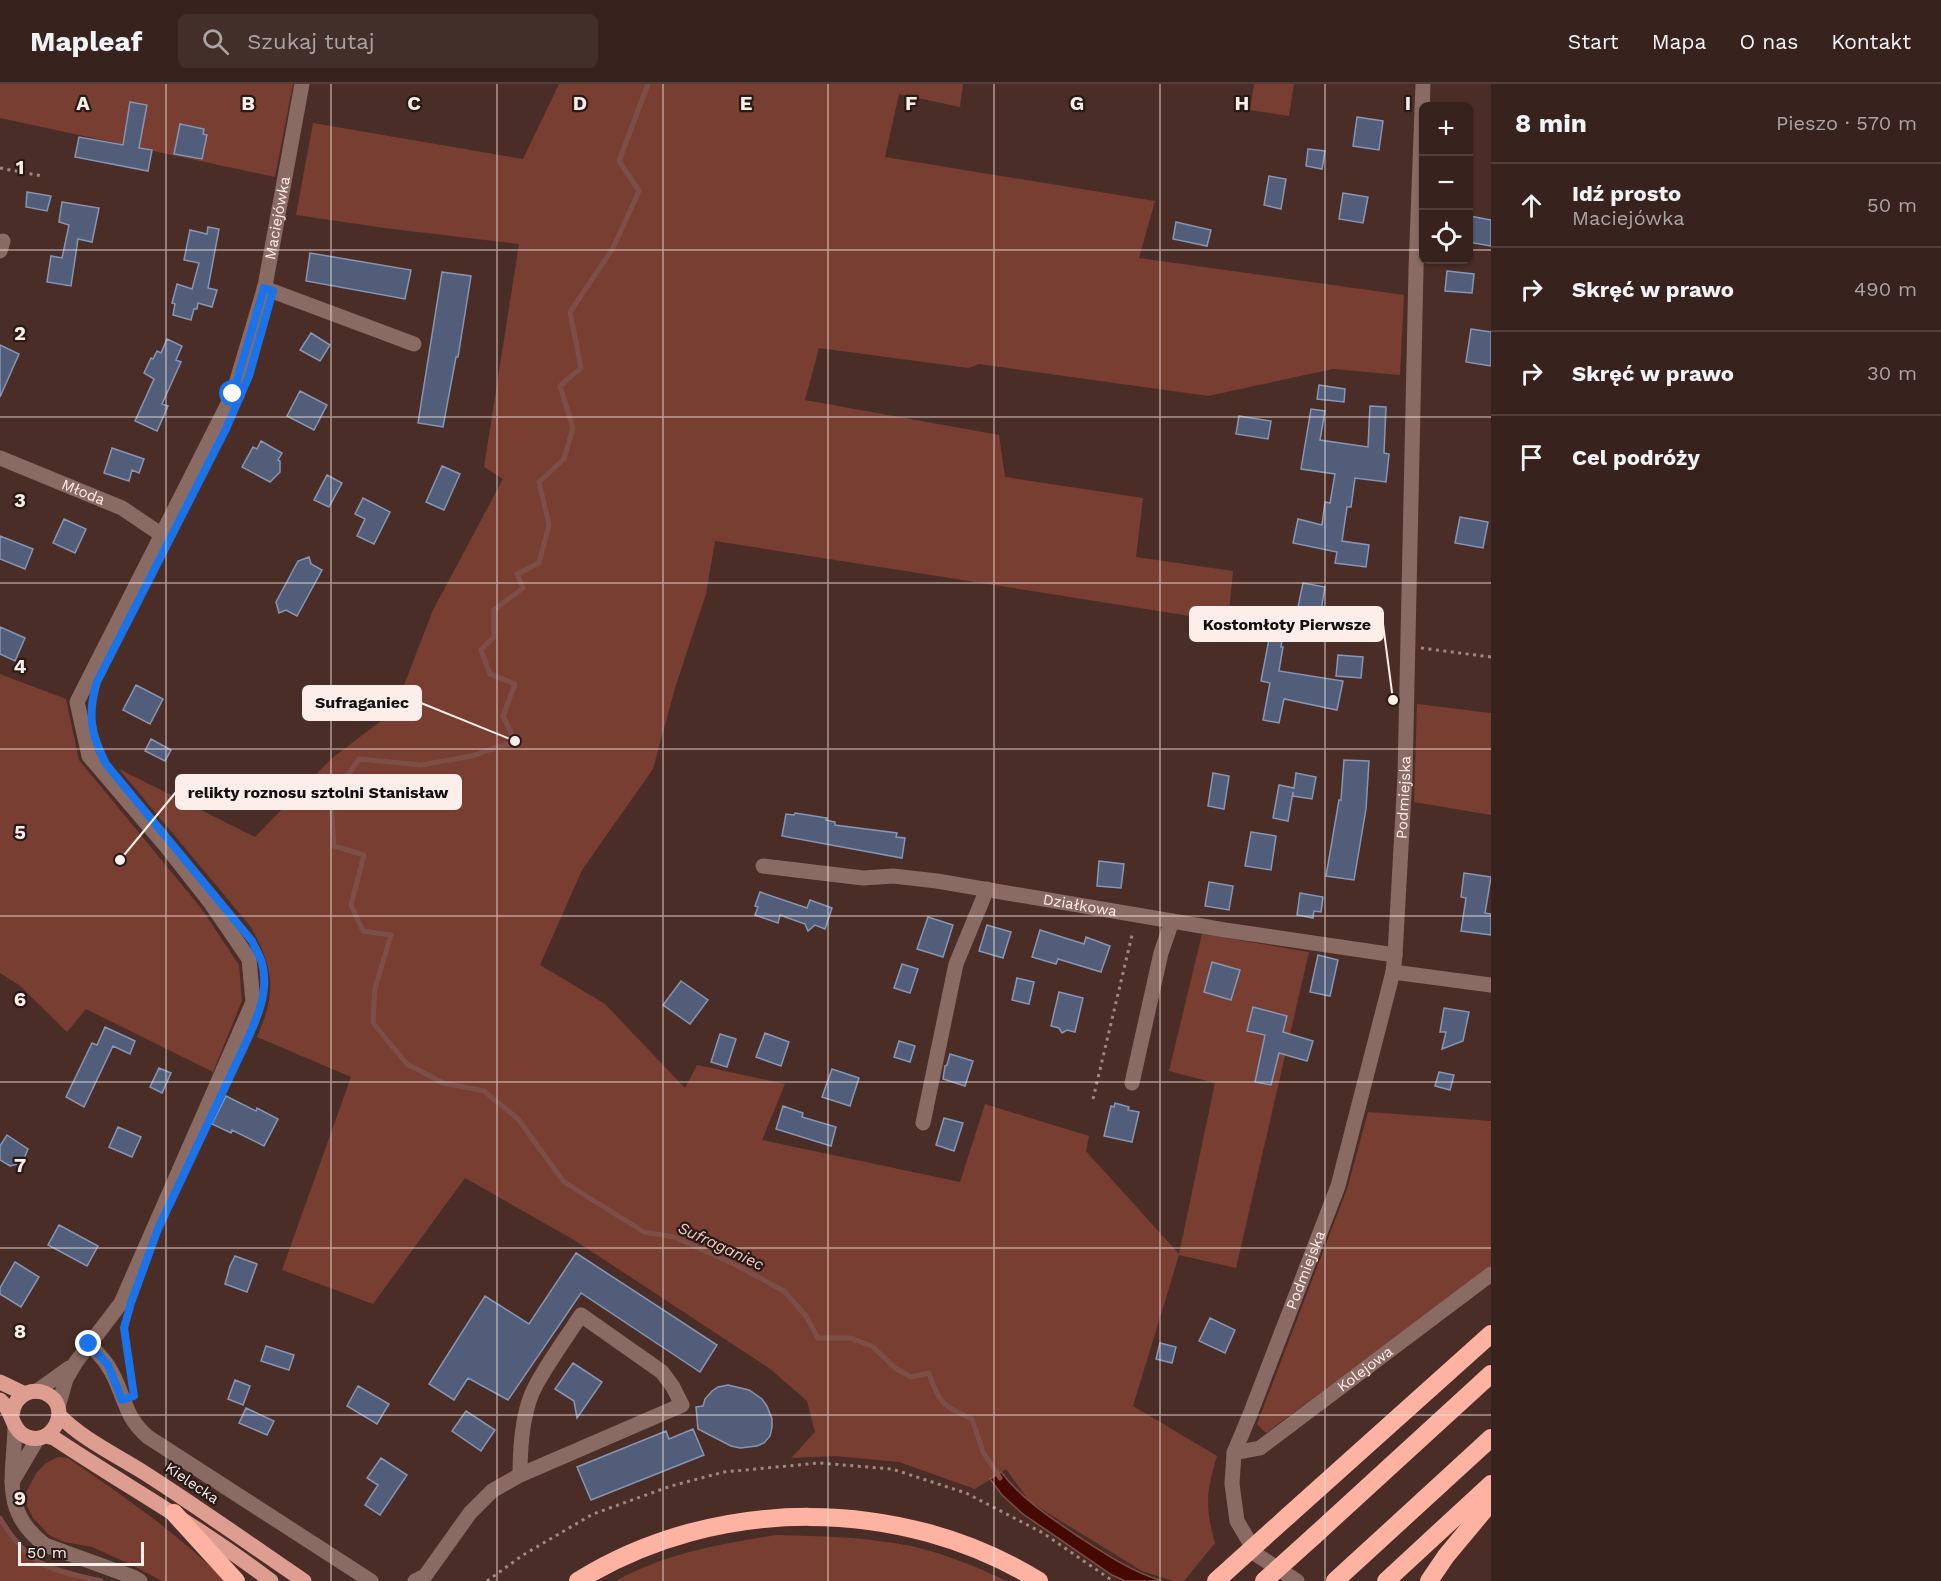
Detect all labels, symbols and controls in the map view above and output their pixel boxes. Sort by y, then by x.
search box [178,14,598,68]
text: Mapleaf [30,25,142,58]
icon: search [199,25,232,58]
text: Szukaj tutaj [247,29,375,54]
text: Start [1568,29,1619,54]
text: Mapa [1652,29,1706,54]
text: O nas [1739,29,1798,54]
text: Kontakt [1831,29,1911,54]
text: A [76,91,90,115]
text: B [241,91,255,115]
text: C [407,91,421,115]
text: D [573,91,587,115]
text: E [740,91,752,115]
text: F [905,91,917,115]
text: G [1070,91,1084,115]
text: H [1235,91,1249,115]
text: I [1405,91,1411,115]
map controls [1419,102,1473,264]
button: + [1419,102,1473,156]
text: 8 min [1515,108,1587,138]
text: Pieszo · 570 m [1776,111,1917,135]
text: 1 [16,155,24,179]
button: − [1419,156,1473,210]
street label: Maciejówka [261,174,294,261]
text: Idź prosto [1572,181,1681,206]
icon: ahead [1515,189,1548,222]
text: 50 m [1867,193,1917,217]
text: Maciejówka [1572,206,1685,230]
button: locate [1419,210,1473,264]
icon: right [1515,273,1548,306]
text: Skręć w prawo [1572,277,1734,302]
text: 490 m [1854,277,1917,301]
text: 2 [14,321,26,345]
icon: right [1515,357,1548,390]
text: Skręć w prawo [1572,361,1734,386]
text: 30 m [1867,361,1917,385]
route start [219,380,245,406]
icon: arrive [1515,441,1548,474]
text: Cel podróży [1572,445,1700,470]
street label: Młoda [59,475,108,509]
text: 3 [14,488,26,512]
callout: Kostomłoty Pierwsze [1190,607,1383,641]
text: Kostomłoty Pierwsze [1203,615,1371,634]
text: 4 [14,654,27,678]
callout: Sufraganiec [303,686,421,720]
text: Sufraganiec [315,693,409,712]
street label: Podmiejska [1392,755,1414,839]
callout: relikty roznosu sztolni Stanisław [176,775,461,809]
text: relikty roznosu sztolni Stanisław [188,783,449,802]
text: 5 [14,820,26,844]
street label: Działkowa [1042,890,1119,921]
text: 6 [14,987,26,1011]
text: 7 [14,1153,26,1177]
water label: Sufraganiec [675,1218,767,1274]
street label: Podmiejska [1282,1228,1329,1312]
text: 8 [14,1319,26,1343]
route end [75,1330,101,1356]
street label: Kolejowa [1334,1342,1397,1396]
street label: Kielecka [162,1458,223,1508]
text: 9 [14,1486,26,1510]
scale bar [18,1539,144,1566]
text: 50 m [27,1543,67,1562]

